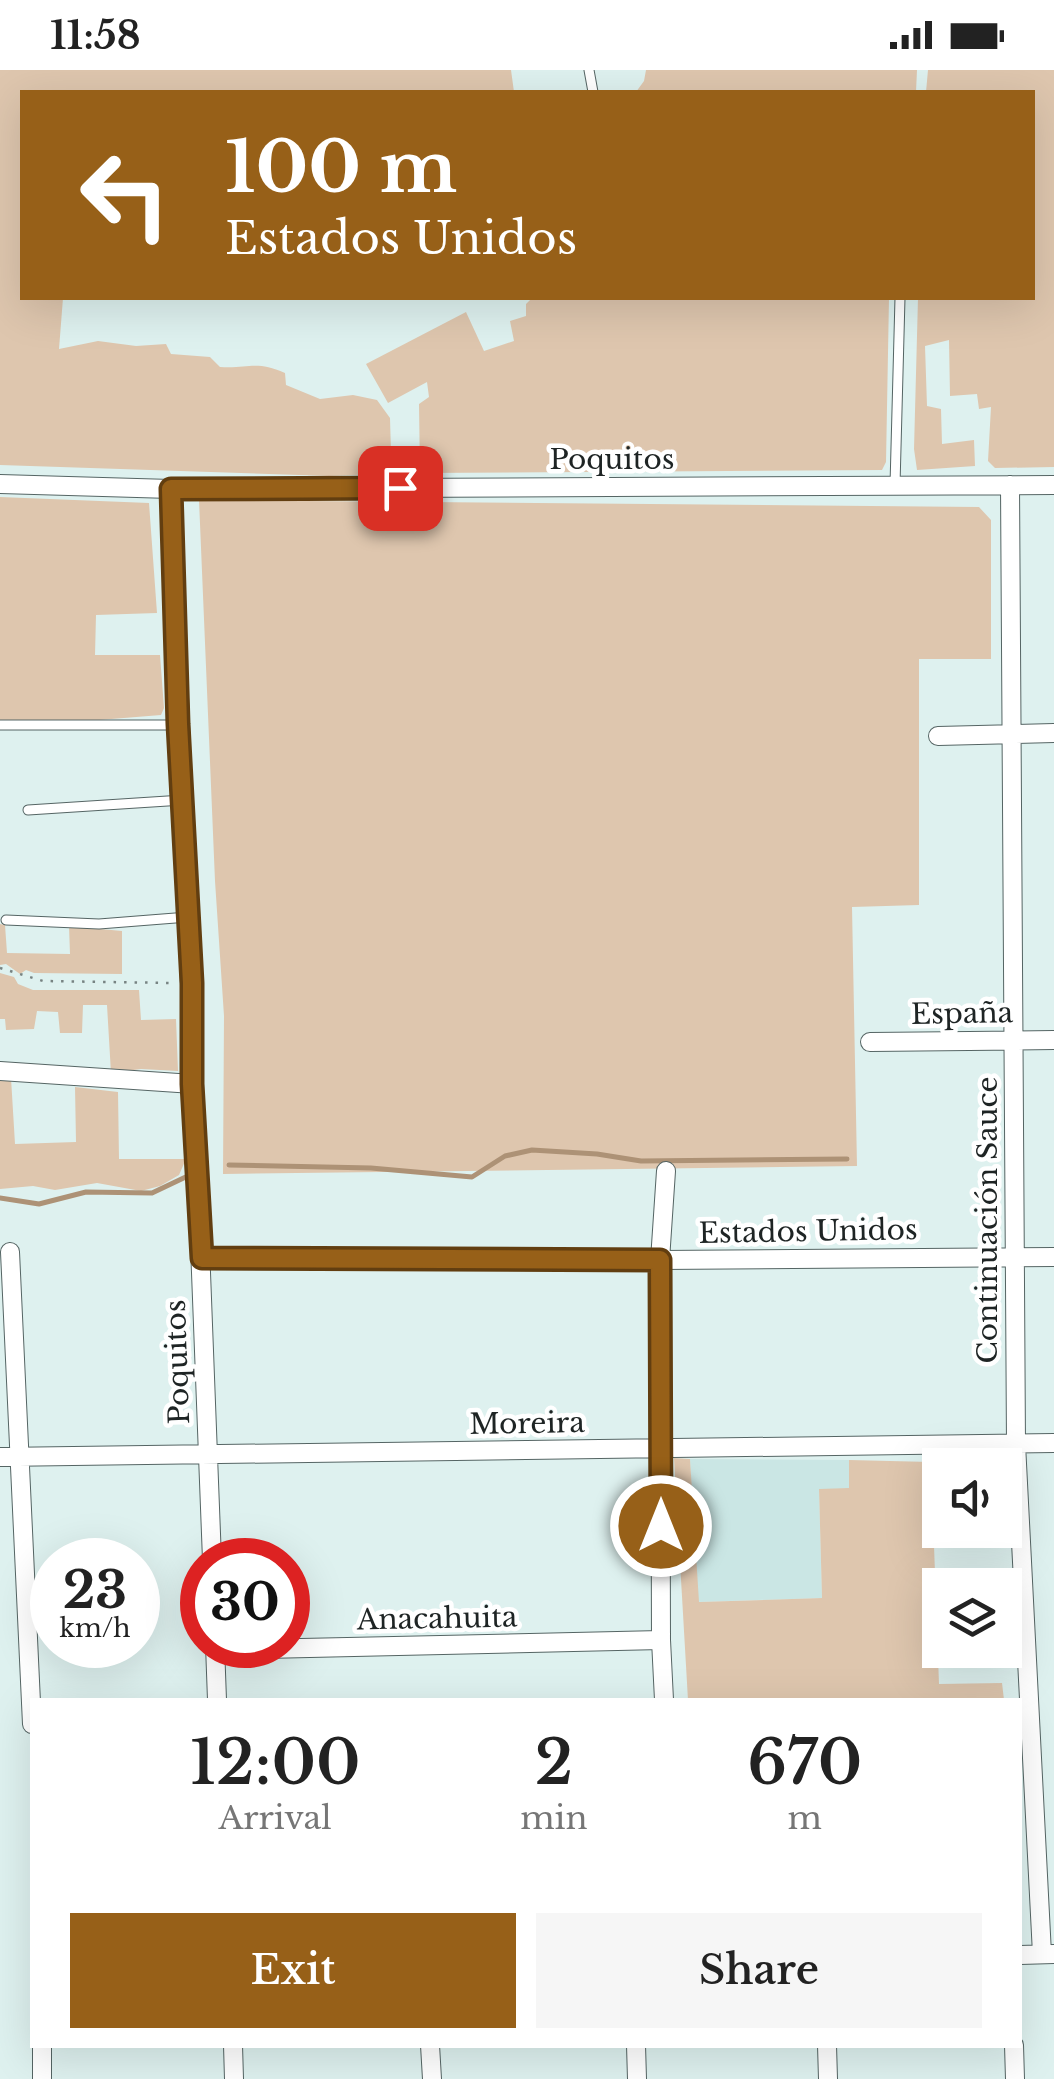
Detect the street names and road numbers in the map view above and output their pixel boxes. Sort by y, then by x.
street label: Poquitos [550,442,674,477]
street label: España [911,995,1014,1032]
street label: Continuación Sauce [970,1076,1005,1364]
street label: Estados Unidos [698,1212,918,1251]
street label: Poquitos [158,1299,197,1425]
street label: Moreira [469,1405,586,1442]
street label: Anacahuita [355,1600,518,1637]

